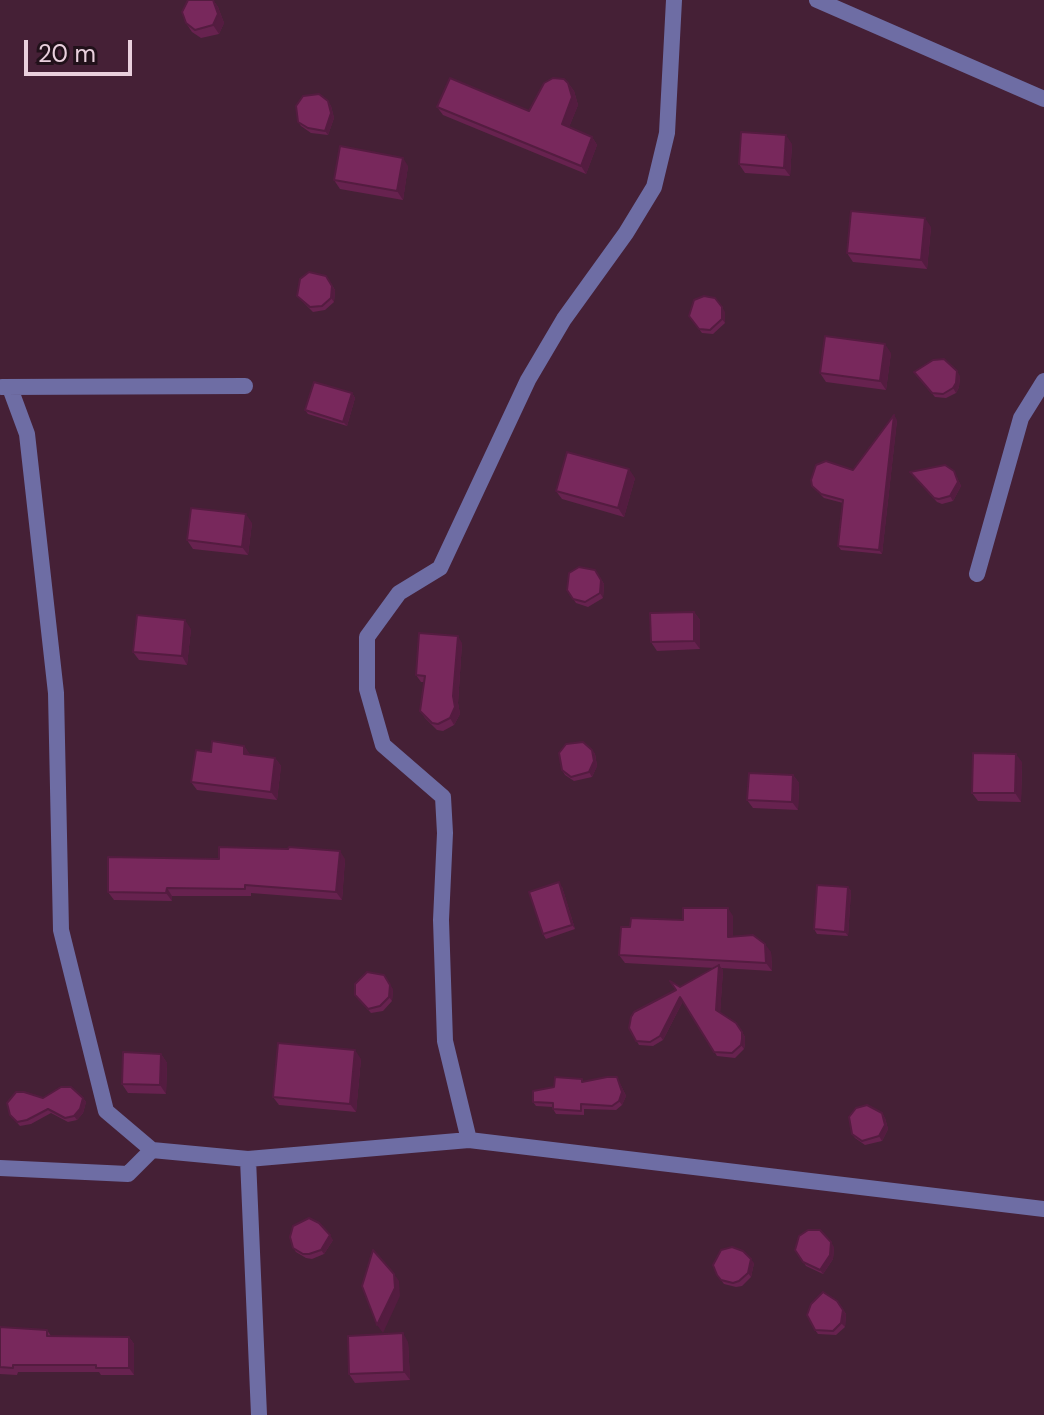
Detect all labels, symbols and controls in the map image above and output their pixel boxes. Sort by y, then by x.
scale bar [28,24,136,74]
text: 20 m [38,38,96,69]

